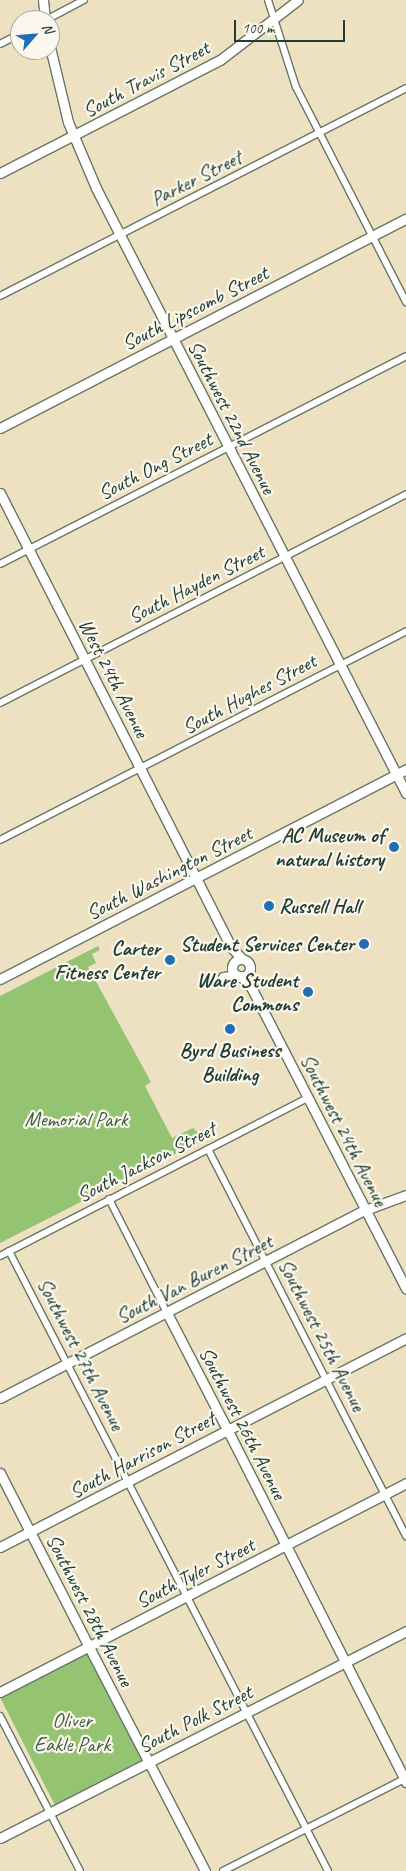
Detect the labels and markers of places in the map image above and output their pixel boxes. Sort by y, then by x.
place label: AC Museum of natural history [274,822,384,872]
marker: AC Museum of natural history [388,841,400,853]
place label: Russell Hall [279,893,361,919]
marker: Russell Hall [263,900,275,912]
place label: Student Services Center [180,931,354,957]
place label: Carter Fitness Center [54,935,160,985]
marker: Student Services Center [358,938,370,950]
marker: Carter Fitness Center [164,954,176,966]
place label: Ware Student Commons [196,967,298,1017]
marker: Ware Student Commons [302,986,314,998]
marker: Byrd Business Building [224,1023,236,1035]
place label: Byrd Business Building [180,1037,280,1087]

